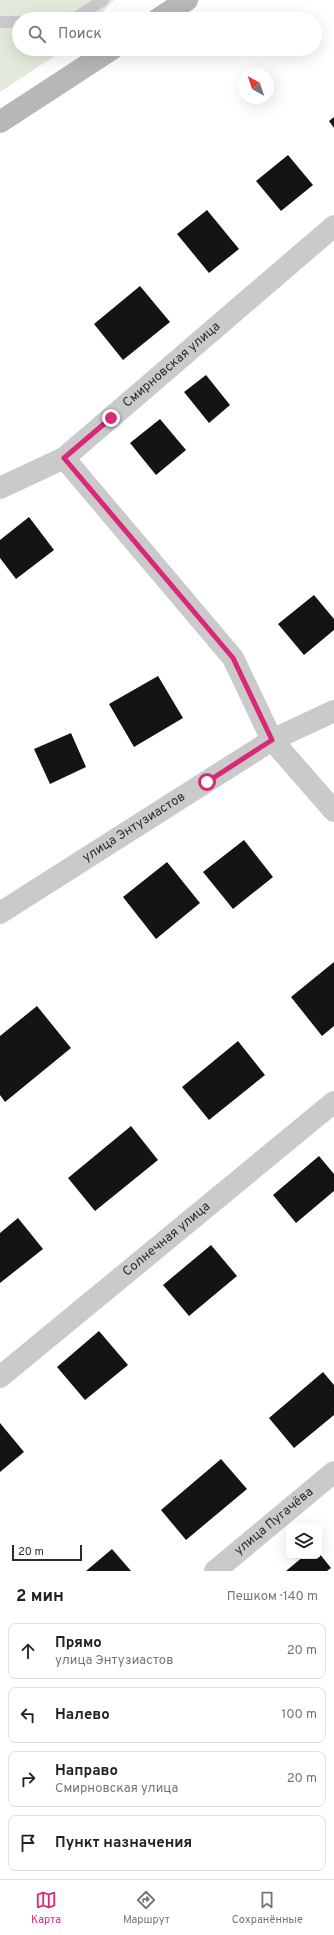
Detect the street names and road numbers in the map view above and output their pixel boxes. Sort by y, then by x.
street label: Смирновская улица [120,319,224,412]
street label: улица Энтузиастов [80,789,188,866]
street label: Солнечная улица [120,1199,214,1280]
street label: улица Пугачёва [231,1484,317,1559]

